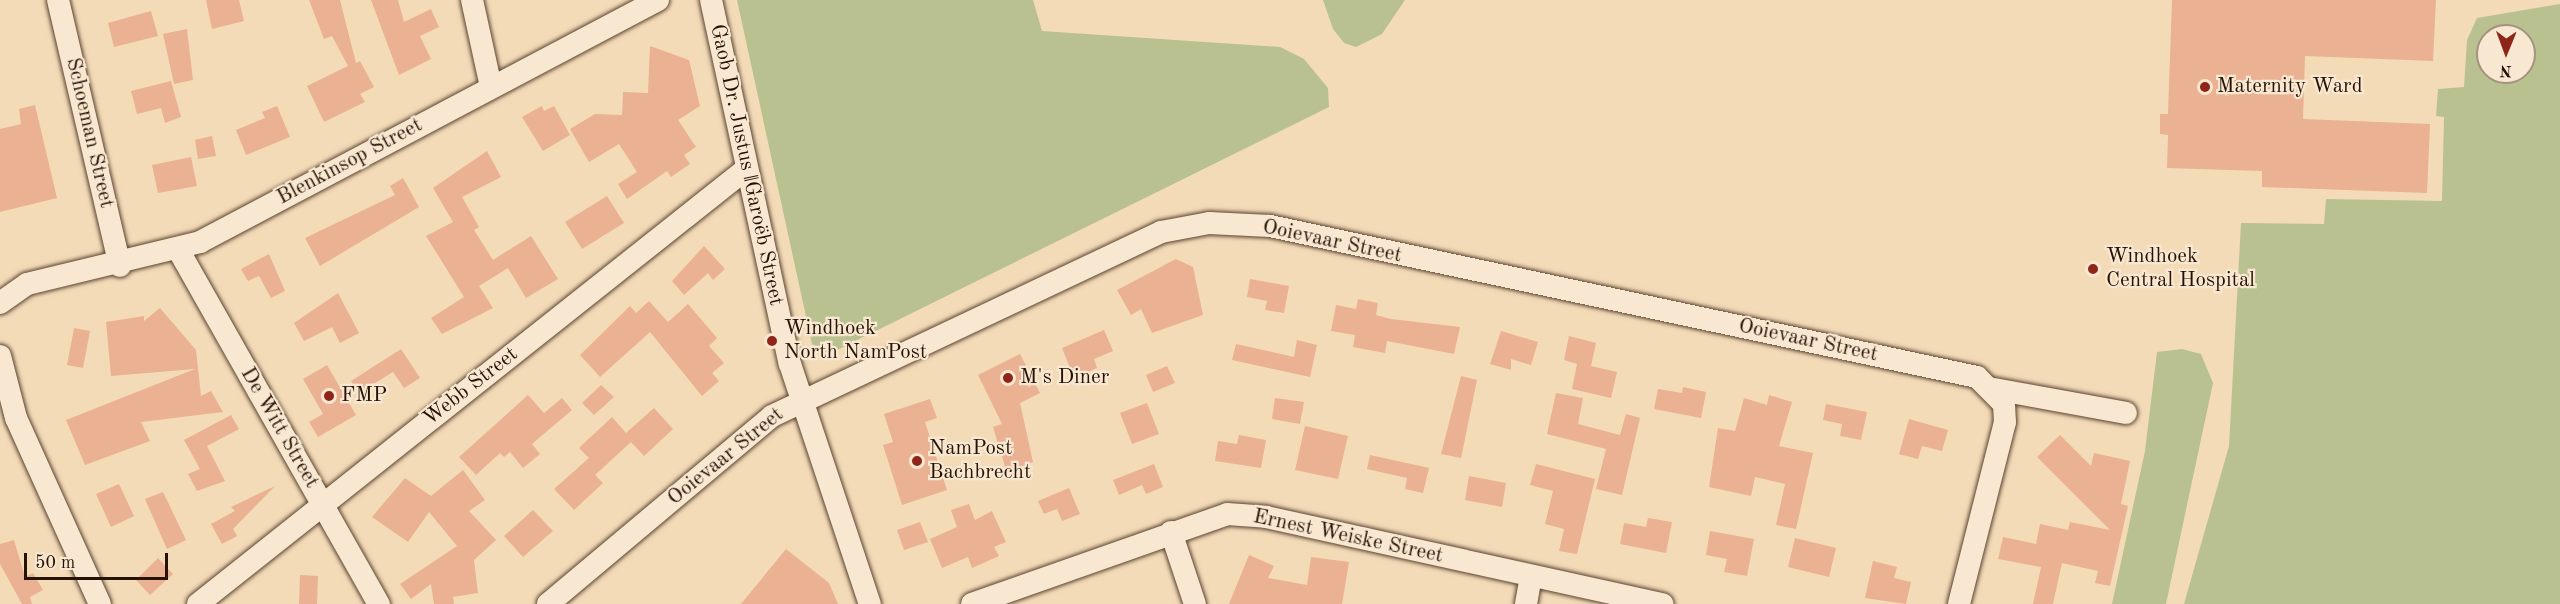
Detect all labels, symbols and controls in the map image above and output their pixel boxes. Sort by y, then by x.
street label: Gaob Dr. Justus ǁGaroëb Street [704,22,788,308]
north arrow [2476,24,2536,84]
street label: Schoeman Street [59,55,119,211]
text: N [2499,62,2512,78]
place label: Maternity Ward [2217,74,2363,100]
marker: Maternity Ward [2198,80,2212,94]
street label: Blenkinsop Street [273,113,427,211]
street label: Ooievaar Street [1260,215,1404,269]
place label: Windhoek Central Hospital [2106,244,2255,294]
marker: Windhoek Central Hospital [2084,260,2102,278]
street label: Ooievaar Street [1736,314,1880,368]
place label: Windhoek North NamPost [784,316,927,366]
marker: Windhoek North NamPost [765,334,779,348]
street label: Webb Street [419,342,523,432]
street label: De Witt Street [234,363,324,493]
place label: M's Diner [1020,365,1109,391]
marker: M's Diner [1001,371,1015,385]
place label: FMP [341,383,387,409]
marker: FMP [322,389,336,403]
street label: Ooievaar Street [663,403,789,511]
place label: NamPost Bachbrecht [929,436,1031,486]
marker: NamPost Bachbrecht [910,454,924,468]
street label: Ernest Weiske Street [1251,505,1445,569]
scale bar [27,541,171,579]
text: 50 m [35,554,75,572]

